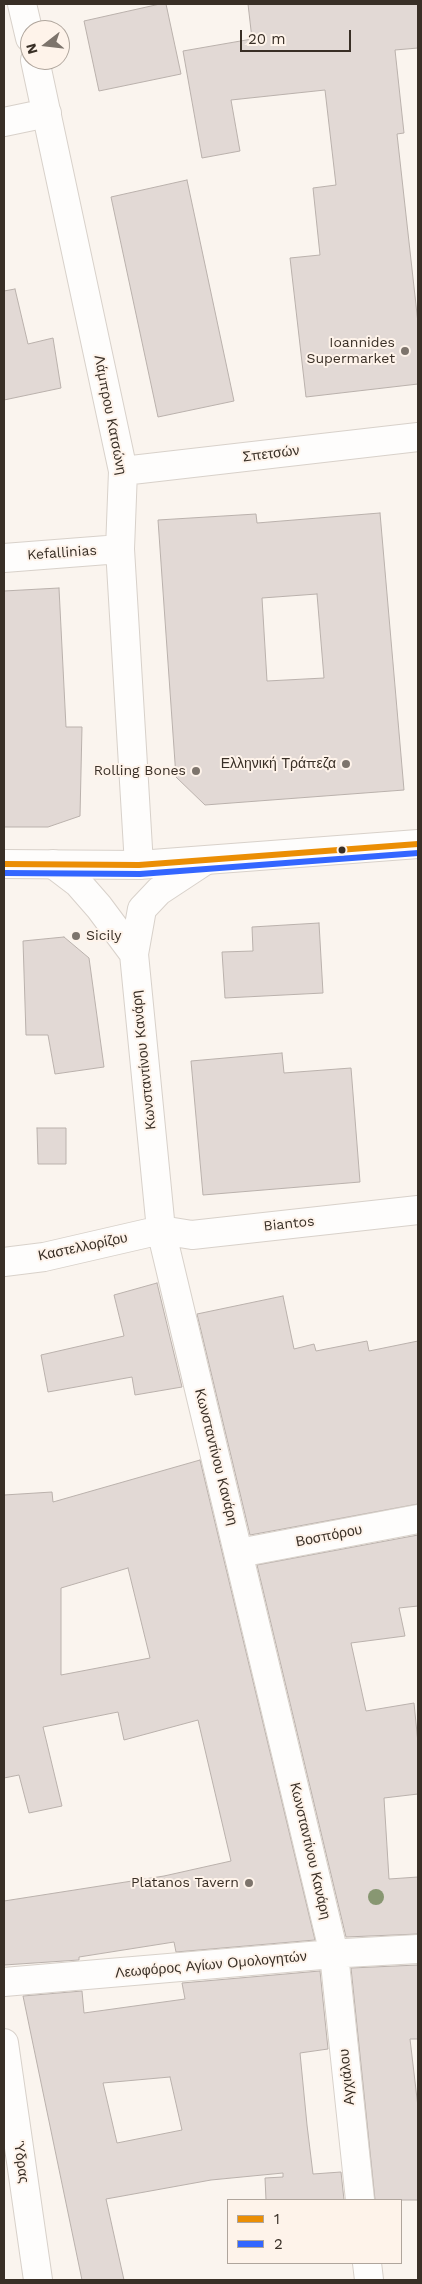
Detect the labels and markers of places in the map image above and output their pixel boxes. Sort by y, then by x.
place label: Ioannides Supermarket [306,335,395,368]
marker: Ioannides Supermarket [399,345,411,357]
place label: Ελληνική Τράπεζα [221,756,336,772]
marker: Ελληνική Τράπεζα [340,758,352,770]
place label: Rolling Bones [94,763,186,779]
marker: Rolling Bones [190,765,202,777]
unlabelled marker [337,845,347,855]
place label: Sicily [86,928,121,944]
marker: Sicily [70,930,82,942]
place label: Platanos Tavern [131,1875,239,1891]
marker: Platanos Tavern [243,1877,255,1889]

